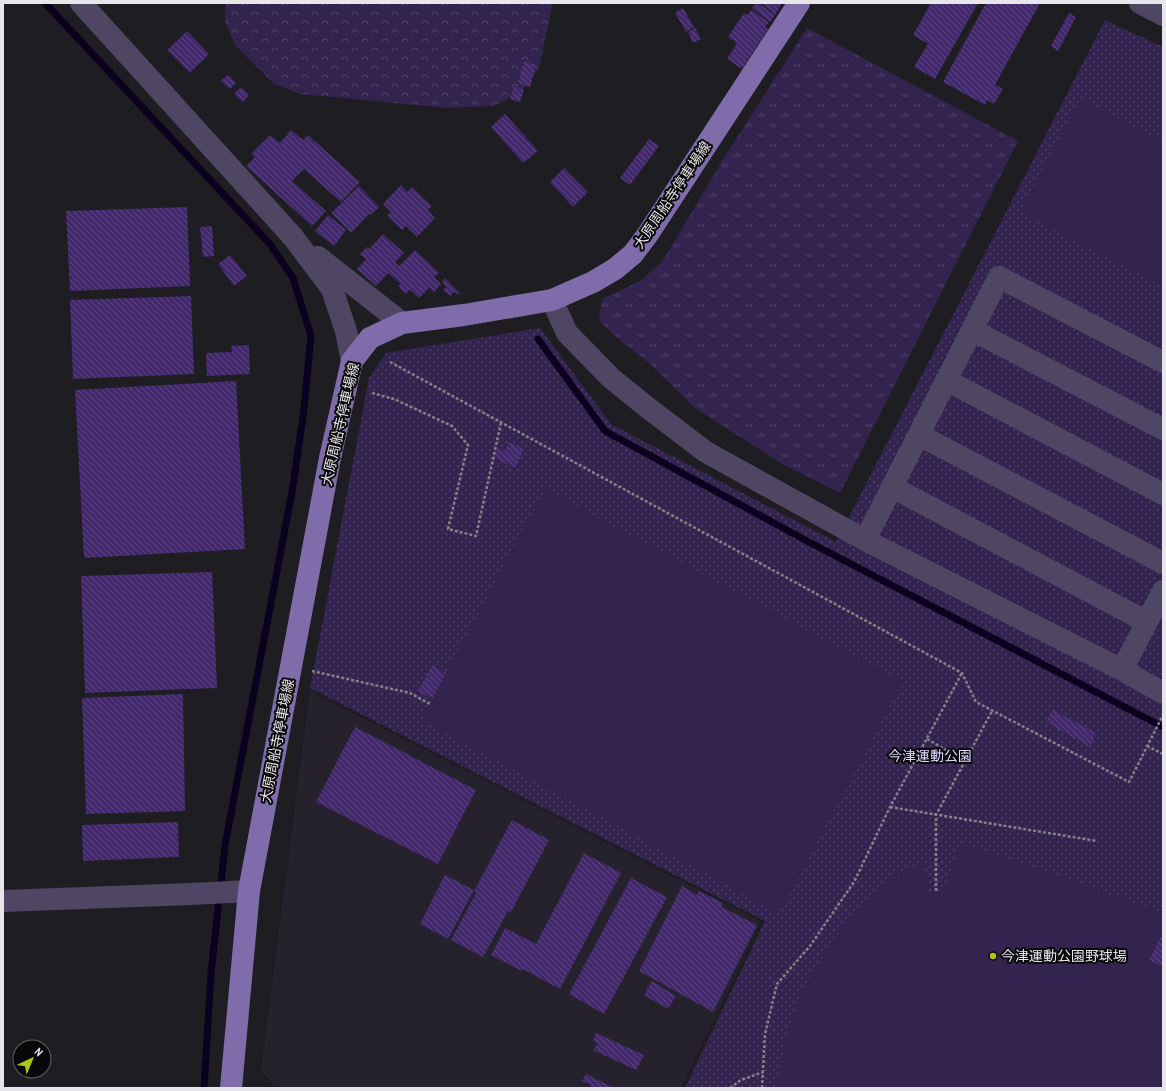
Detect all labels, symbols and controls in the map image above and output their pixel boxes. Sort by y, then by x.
street label: 大原周船寺停車場線 [629,138,715,252]
street label: 大原周船寺停車場線 [317,361,363,487]
street label: 大原周船寺停車場線 [256,677,298,805]
park label: 今津運動公園 [888,747,972,765]
place label: 今津運動公園野球場 [1001,947,1127,965]
marker: 今津運動公園野球場 [988,951,998,961]
north arrow [12,1039,52,1079]
text: N [32,1045,46,1059]

